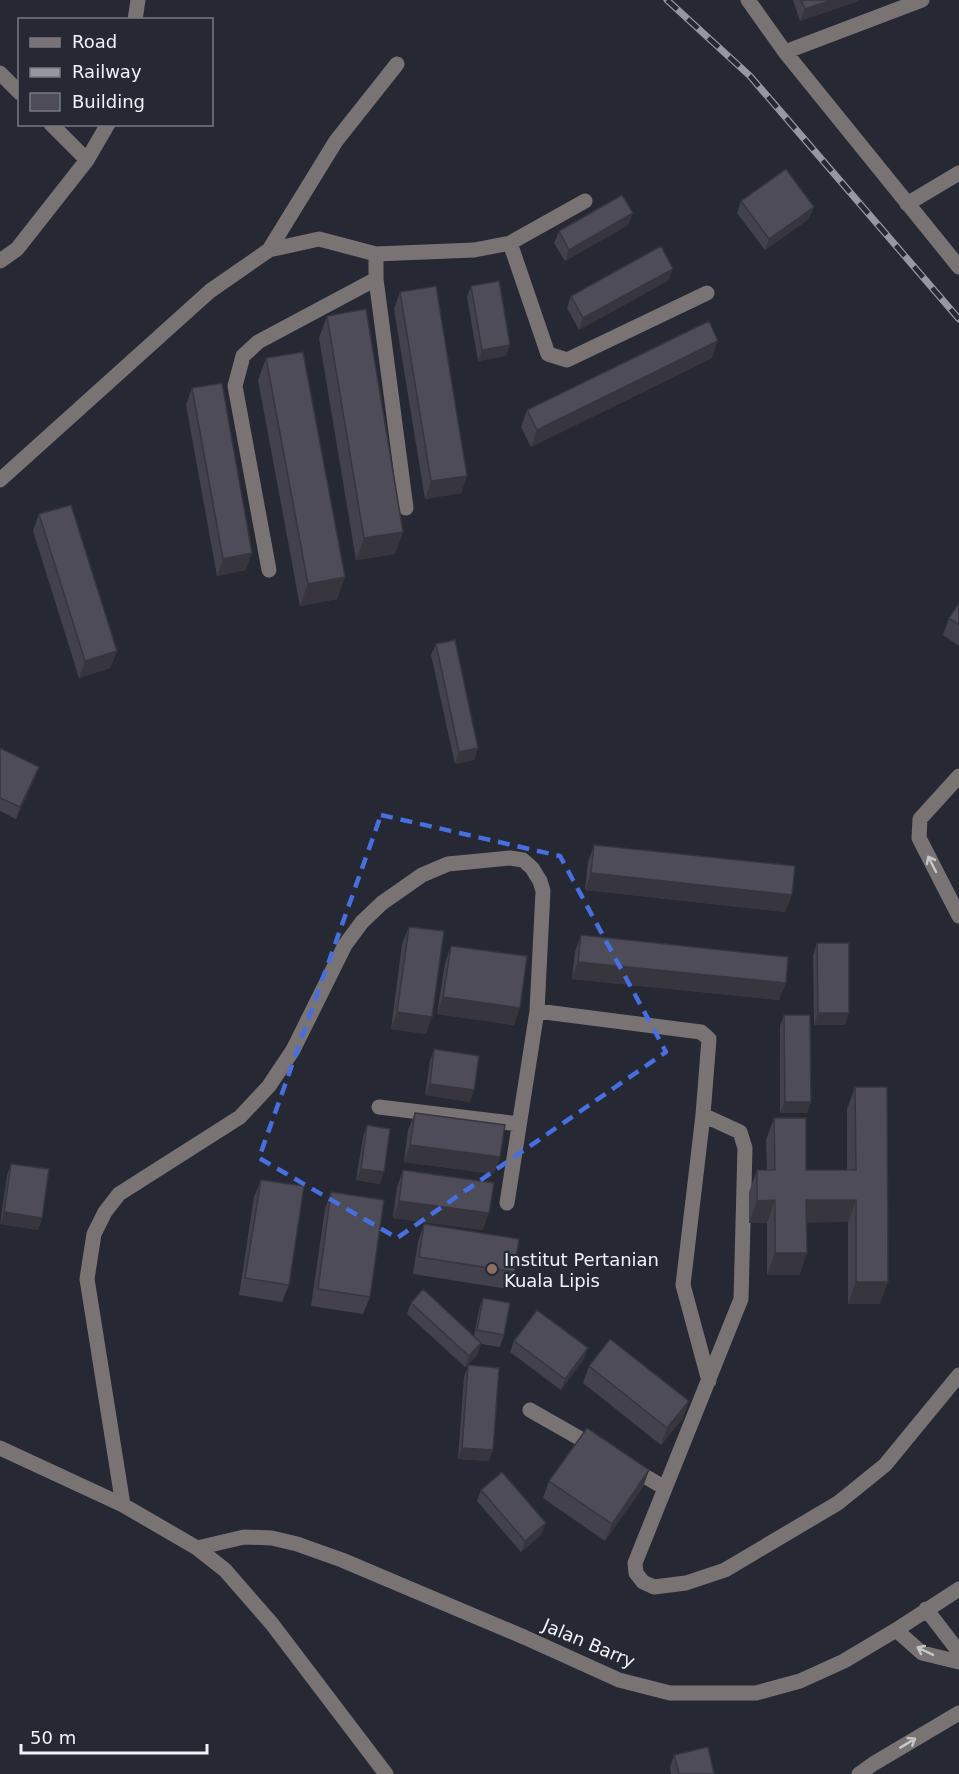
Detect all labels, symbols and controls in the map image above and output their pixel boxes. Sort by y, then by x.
legend [18,18,213,126]
text: Road [72,31,117,52]
text: Railway [72,61,142,82]
text: Building [72,91,145,112]
one-way arrow [926,856,938,873]
place label: Institut Pertanian Kuala Lipis [504,1249,659,1291]
marker: Institut Pertanian Kuala Lipis [485,1262,499,1276]
street label: Jalan Barry [539,1614,639,1672]
one-way arrow [916,1645,934,1657]
scale bar [21,1717,207,1755]
text: 50 m [30,1727,76,1748]
one-way arrow [899,1736,916,1748]

